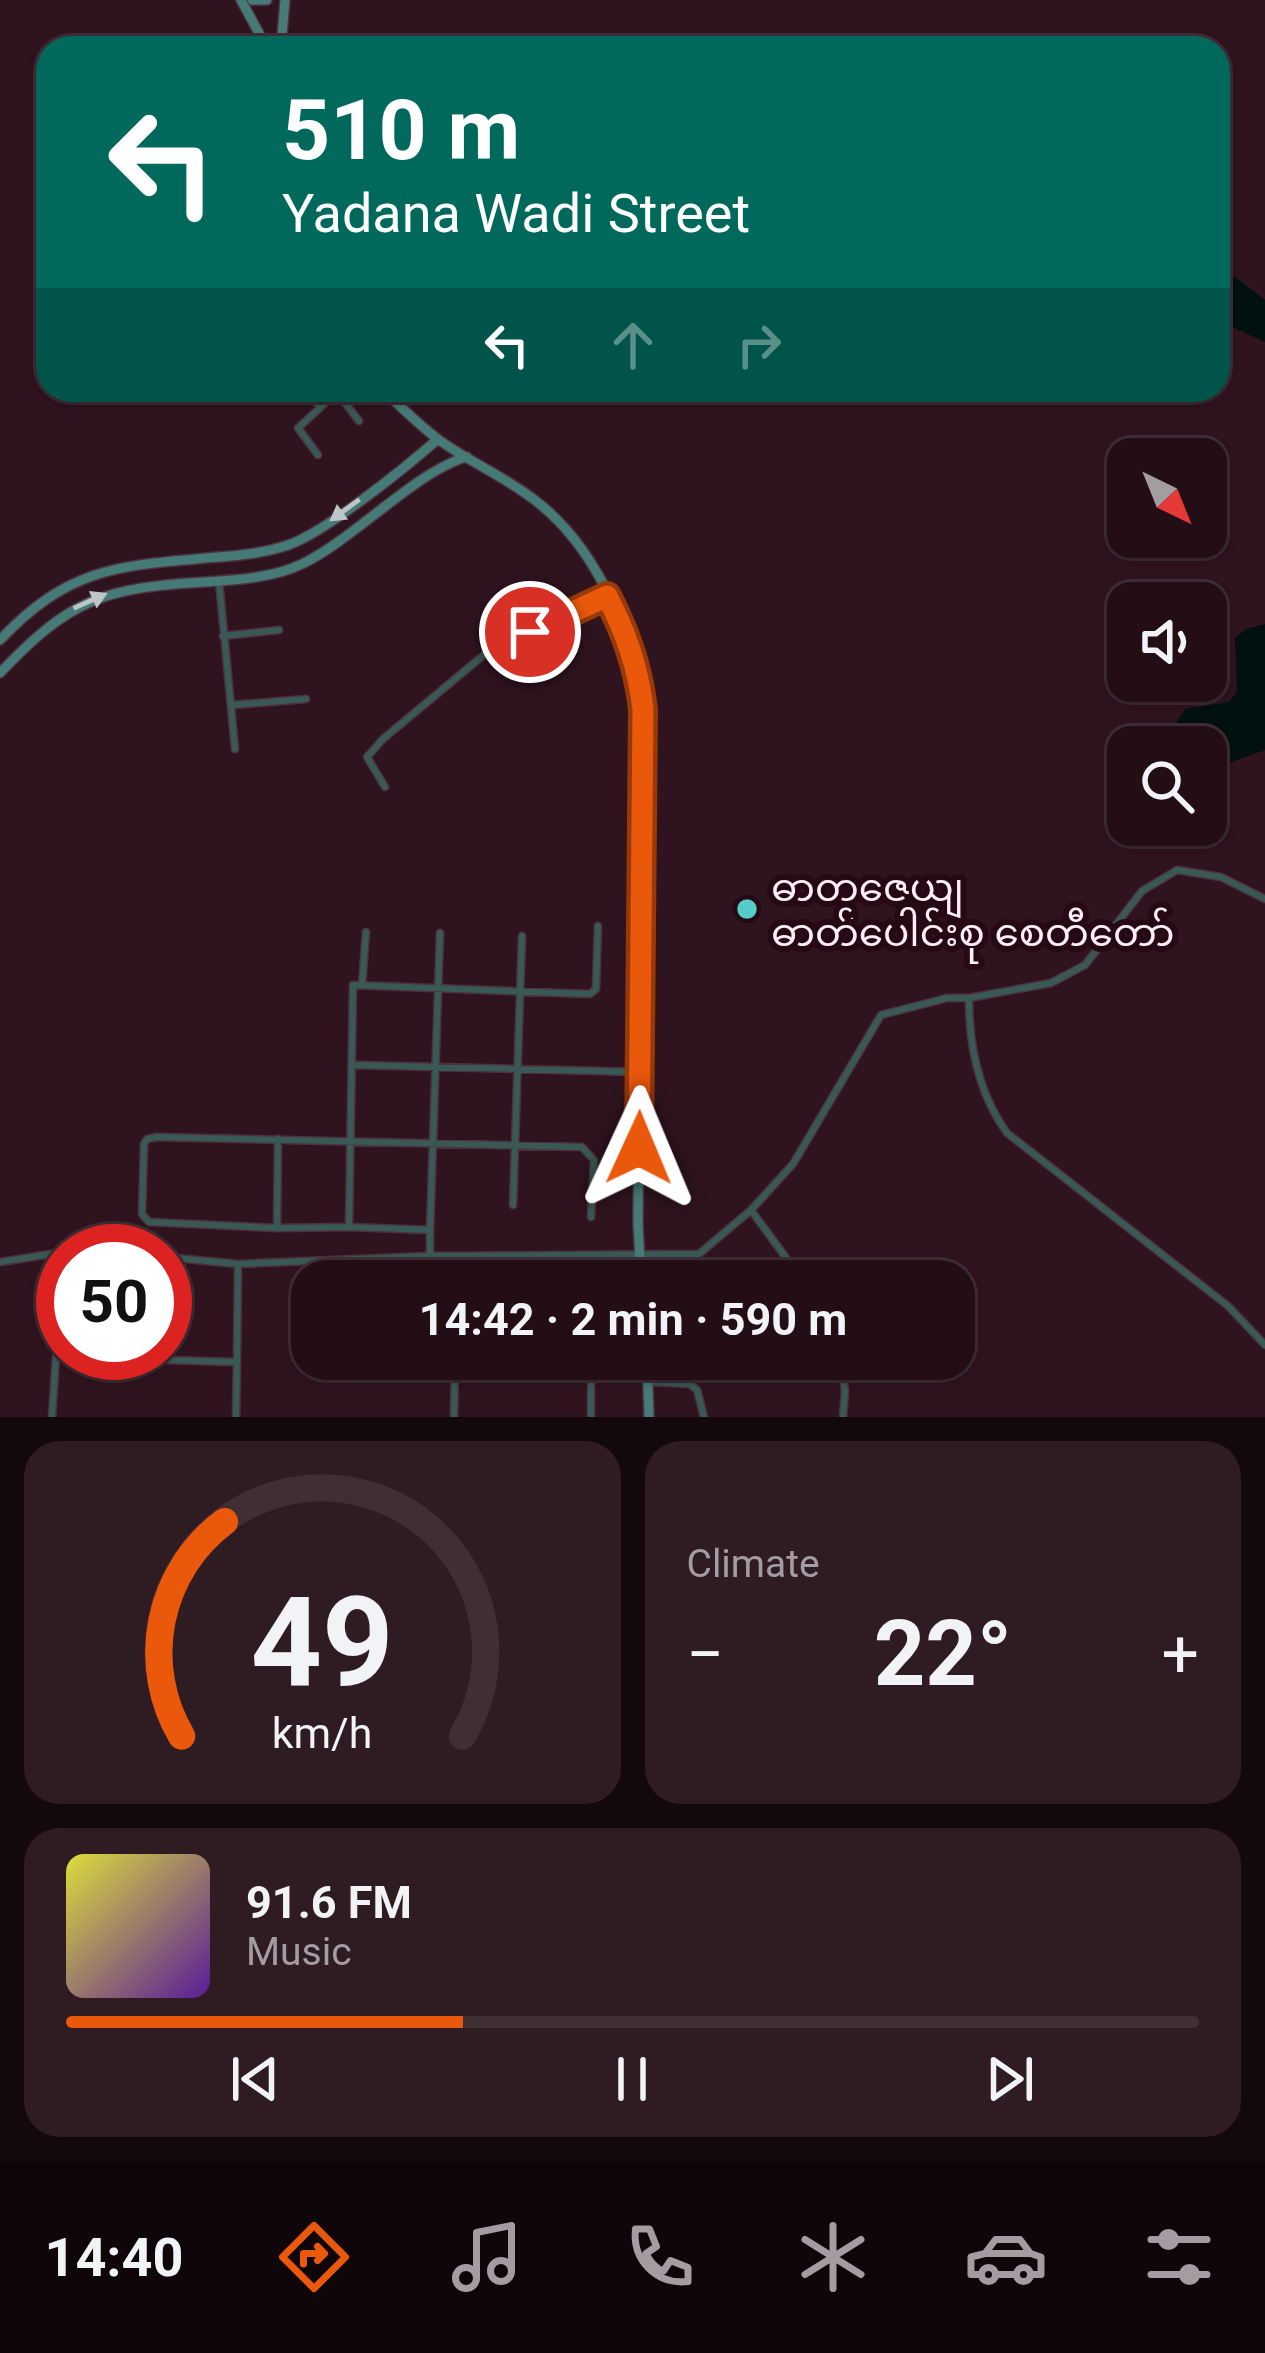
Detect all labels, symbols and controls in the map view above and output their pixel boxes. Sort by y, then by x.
text: 510 m [282,81,520,180]
icon: left [84,84,240,240]
text: Yadana Wadi Street [282,182,750,245]
icon: left [474,312,540,378]
icon: ahead [600,312,666,378]
icon: right [726,312,792,378]
north arrow [1107,438,1227,558]
map controls [1107,438,1227,846]
one-way arrow [329,497,361,521]
pin [479,581,581,683]
button: sound [1107,582,1227,702]
one-way arrow [73,591,108,611]
icon: arrive [497,599,563,665]
button: search [1107,726,1227,846]
place label: ဓာတုဇေယျ ဓာတ်ပေါင်းစု စေတီတော် [771,865,1174,964]
marker: ဓာတုဇေယျ ဓာတ်ပေါင်းစု စေတီတော် [734,896,760,922]
position arrow [576,1085,702,1211]
speed limit sign: 50 [36,1224,192,1380]
text: 14:42 · 2 min · 590 m [419,1293,847,1346]
text: Climate [687,1541,820,1587]
text: 49 [251,1569,394,1715]
text: 22° [874,1602,1012,1707]
text: − [687,1616,724,1693]
text: + [1162,1616,1199,1693]
text: km/h [272,1707,373,1757]
text: 91.6 FM [246,1876,412,1929]
text: Music [246,1929,352,1975]
icon: previous [222,2046,288,2112]
icon: pause [599,2046,665,2112]
icon: next [977,2046,1043,2112]
icon: directions [272,2215,356,2299]
icon: music [445,2215,529,2299]
icon: phone [618,2215,702,2299]
icon: climate [791,2215,875,2299]
icon: car [964,2215,1048,2299]
icon: filters [1137,2215,1221,2299]
text: 14:40 [44,2226,184,2289]

